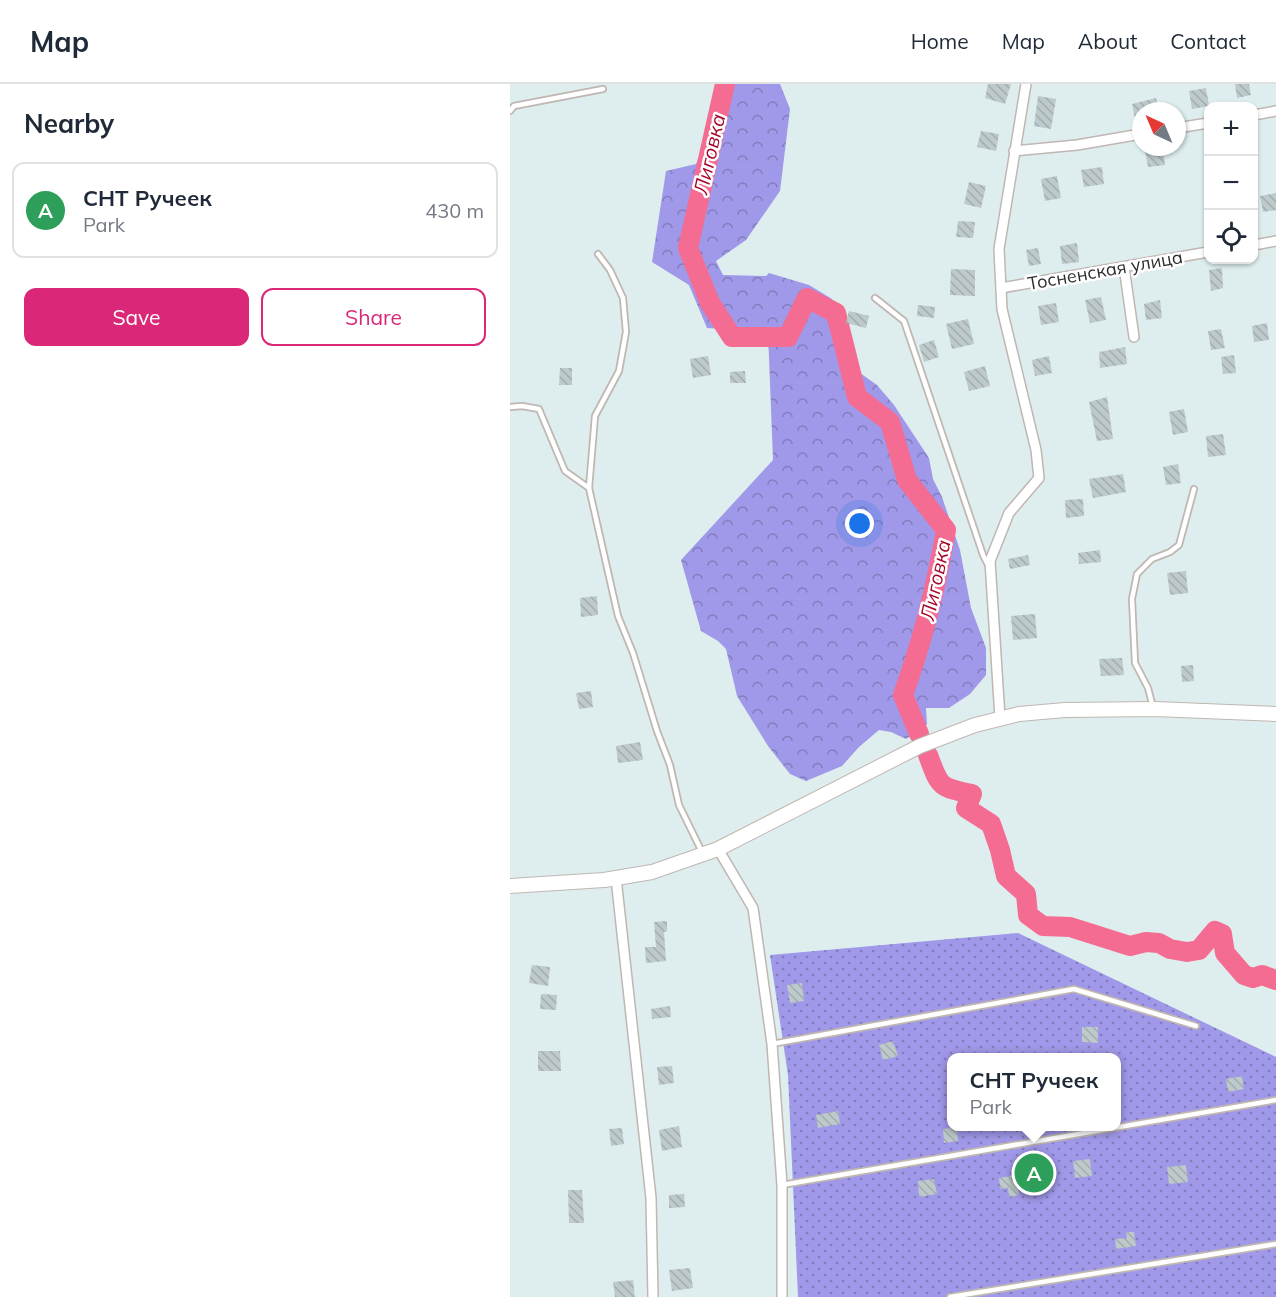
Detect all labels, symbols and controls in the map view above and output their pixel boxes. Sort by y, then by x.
text: Map [30,24,89,59]
text: Home [911,28,969,54]
text: Map [1002,28,1045,54]
text: About [1078,28,1137,54]
text: Contact [1170,28,1246,54]
north arrow [1132,102,1186,156]
map controls [1204,102,1258,264]
button: + [1204,102,1258,156]
text: Nearby [24,107,114,140]
water label: Лиговка [687,111,730,198]
button: − [1204,156,1258,210]
text: СНТ Ручеек [83,184,212,212]
text: A [38,198,53,223]
text: 430 m [425,198,484,223]
button: locate [1204,210,1258,264]
text: Park [83,212,125,237]
street label: Тосненская улица [1026,245,1184,295]
button: Save [24,288,249,346]
button: Share [261,288,486,346]
your location [845,509,874,538]
water label: Лиговка [914,537,956,624]
popup [947,1053,1121,1131]
text: СНТ Ручеек [970,1066,1098,1094]
text: Park [970,1094,1012,1119]
pin: A [1014,1150,1054,1196]

